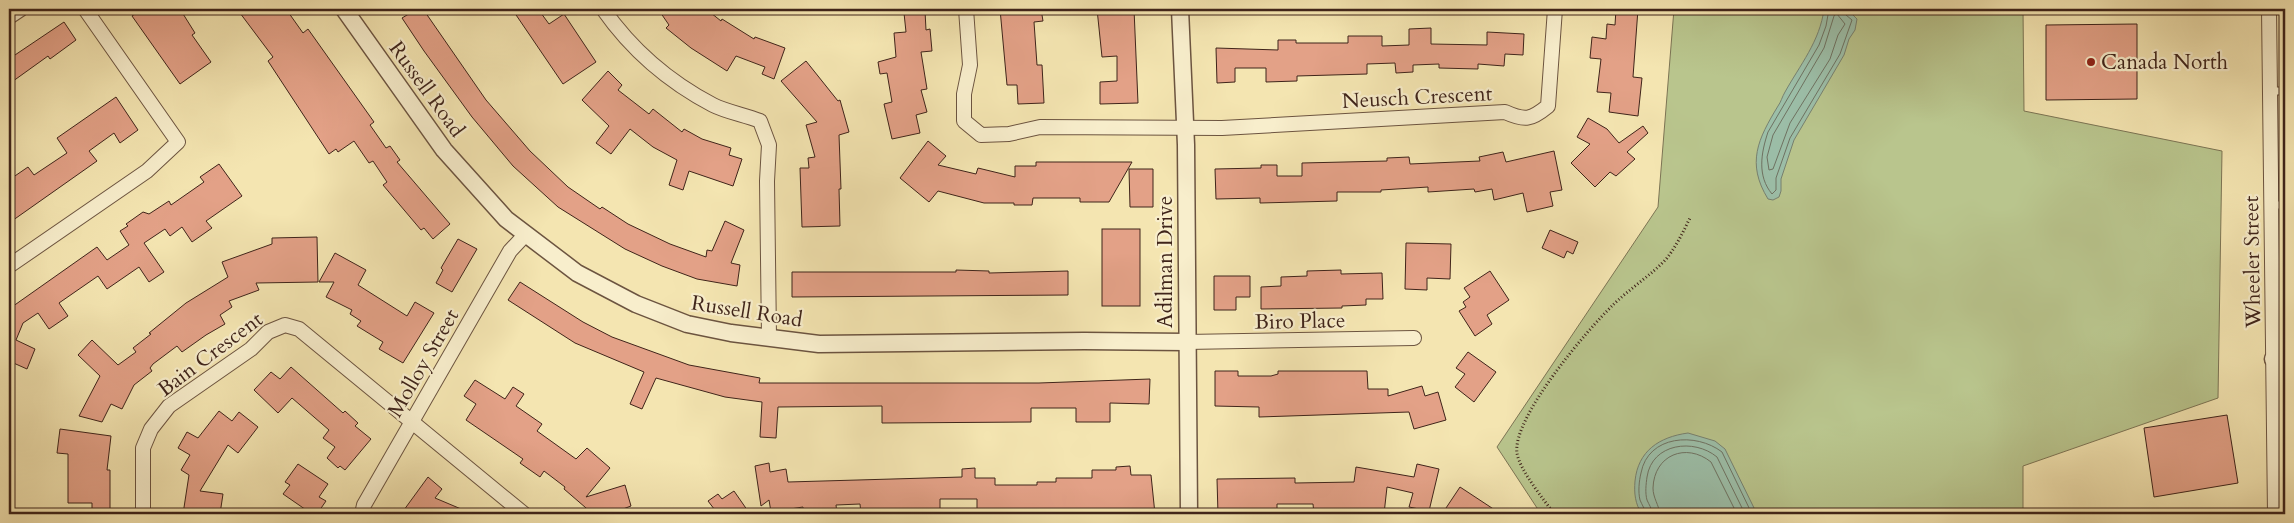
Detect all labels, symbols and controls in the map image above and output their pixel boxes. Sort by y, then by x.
street label: Russell Road [382,35,471,143]
place label: Canada North [2101,48,2229,77]
marker: Canada North [2085,56,2097,68]
street label: Neusch Crescent [1341,79,1493,116]
street label: Wheeler Street [2237,195,2268,329]
street label: Adilman Drive [1151,196,1180,328]
street label: Russell Road [689,288,805,335]
street label: Molloy Street [381,304,466,423]
street label: Bain Crescent [152,305,269,404]
street label: Biro Place [1254,306,1346,337]

